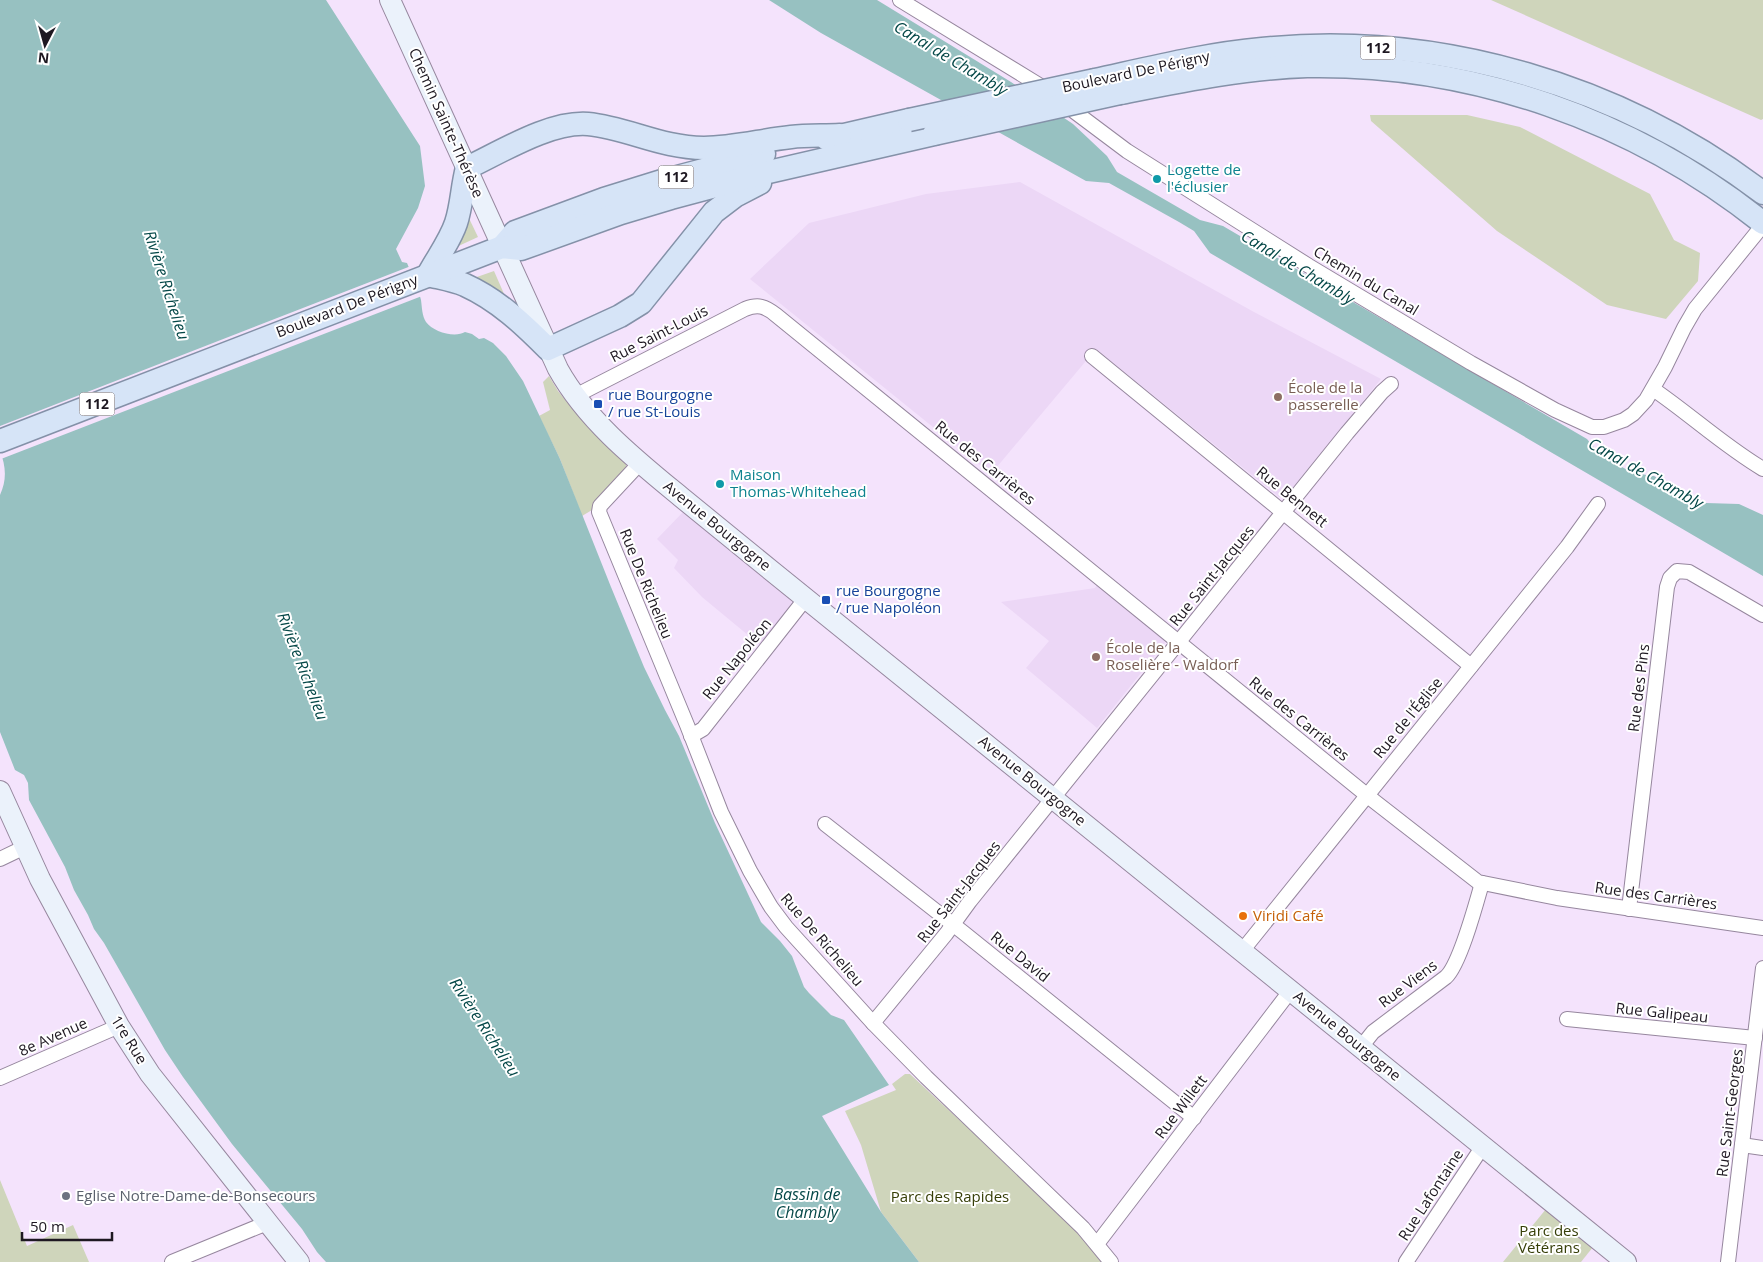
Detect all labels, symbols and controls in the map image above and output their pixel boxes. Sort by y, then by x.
water label: Canal de Chambly [890,15,1013,101]
north arrow [20,20,70,70]
road number: 112 [1360,36,1396,59]
street label: Chemin Sainte-Thérèse [405,45,489,201]
street label: Boulevard De Périgny [1060,45,1212,96]
text: N [37,48,50,68]
place label: Logette de l'éclusier [1167,159,1241,196]
road number: 112 [658,166,694,188]
marker: Logette de l'éclusier [1151,173,1163,185]
water label: Canal de Chambly [1237,224,1360,310]
water label: Rivière Richelieu [139,227,195,343]
street label: Chemin du Canal [1310,241,1423,319]
street label: Boulevard De Périgny [273,269,421,341]
street label: Rue Saint-Louis [606,300,711,366]
place label: École de la passerelle [1288,377,1362,414]
place label: rue Bourgogne / rue St-Louis [608,384,713,421]
marker: École de la passerelle [1272,391,1284,403]
road number: 112 [80,392,114,416]
marker: rue Bourgogne / rue St-Louis [592,398,604,410]
street label: Rue des Carrières [931,416,1040,509]
water label: Canal de Chambly [1584,432,1709,515]
street label: Rue Bennett [1253,461,1332,531]
place label: Maison Thomas-Whitehead [730,464,866,501]
street label: Avenue Bourgogne [660,476,776,575]
marker: Maison Thomas-Whitehead [714,478,726,490]
street label: Rue Saint-Jacques [1164,521,1258,630]
street label: Rue De Richelieu [616,526,678,642]
place label: rue Bourgogne / rue Napoléon [836,580,941,617]
marker: rue Bourgogne / rue Napoléon [820,594,832,606]
water label: Rivière Richelieu [272,609,334,723]
street label: Rue Napoléon [697,614,775,703]
place label: École de la Roselière - Waldorf [1106,637,1239,674]
street label: Rue des Pins [1623,643,1653,733]
marker: École de la Roselière - Waldorf [1090,651,1102,663]
street label: Rue des Carrières [1245,672,1354,765]
street label: Rue de l'Église [1368,673,1446,762]
street label: Avenue Bourgogne [975,731,1091,830]
street label: Rue Saint-Jacques [912,836,1004,946]
street label: Rue des Carrières [1594,877,1719,913]
street label: Rue De Richelieu [777,889,869,990]
place label: Viridi Café [1253,905,1324,925]
marker: Viridi Café [1237,910,1249,922]
street label: Rue David [987,926,1054,986]
street label: Rue Viens [1374,955,1441,1012]
water label: Rivière Richelieu [445,973,525,1081]
street label: Avenue Bourgogne [1290,986,1406,1085]
street label: Rue Galipeau [1615,997,1709,1027]
street label: 1re Rue [107,1011,153,1068]
street label: 8e Avenue [15,1012,90,1060]
street label: Rue Saint-Georges [1711,1048,1747,1178]
street label: Rue Willett [1150,1070,1211,1142]
street label: Rue Lafontaine [1393,1145,1467,1244]
water label: Bassin de Chambly [773,1183,841,1223]
place label: Eglise Notre-Dame-de-Bonsecours [76,1185,316,1205]
park label: Parc des Rapides [891,1186,1009,1206]
marker: Eglise Notre-Dame-de-Bonsecours [60,1190,72,1202]
scale bar [22,1210,112,1242]
text: 50 m [30,1216,65,1236]
park label: Parc des Vétérans [1518,1220,1580,1257]

